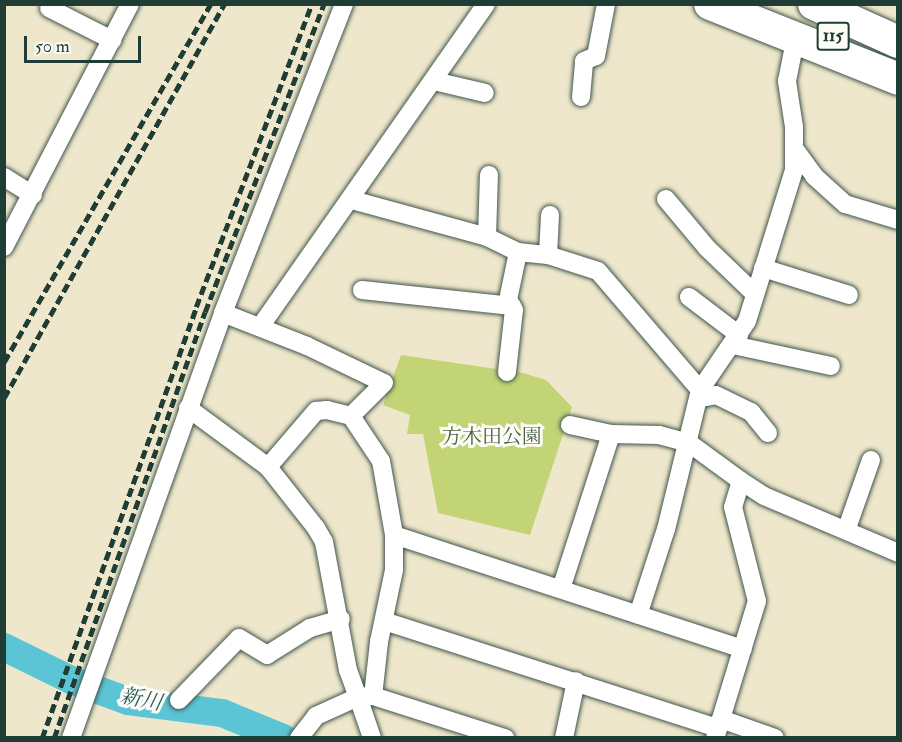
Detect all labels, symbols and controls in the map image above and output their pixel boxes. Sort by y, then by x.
road number: 115 [816,21,850,51]
scale bar [27,24,144,62]
text: 50 m [35,35,70,58]
park label: 方木田公園 [442,424,542,448]
water label: 新川 [118,684,164,716]

